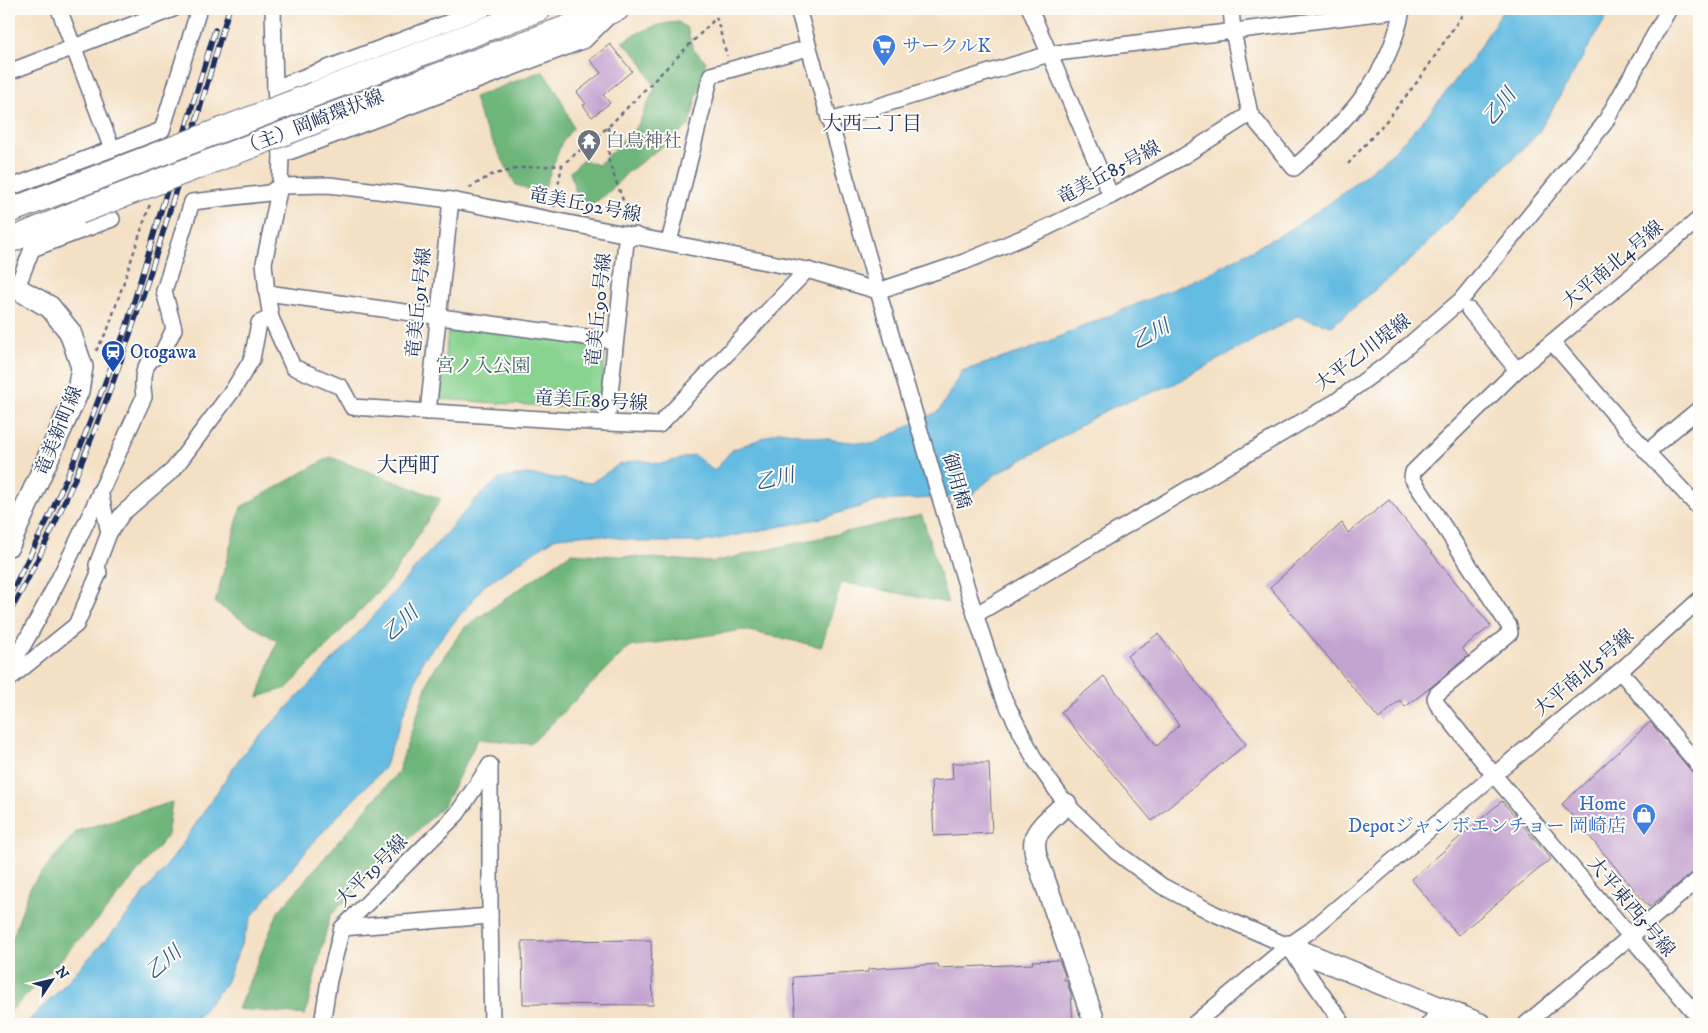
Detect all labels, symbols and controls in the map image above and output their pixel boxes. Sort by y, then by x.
supermarket icon: サークルK [871,33,897,67]
place label: サークルK [902,35,991,58]
water label: 乙川 [1478,82,1523,130]
street label: （主）岡崎環状線 [237,85,387,161]
district label: 大西二丁目 [822,112,922,137]
temple icon: 白鳥神社 [576,128,602,162]
place label: 白鳥神社 [606,130,682,153]
street label: 竜美丘85号線 [1053,136,1165,210]
street label: 竜美丘92号線 [527,183,643,227]
street label: 大平南北4号線 [1558,216,1668,314]
street label: 竜美丘91号線 [402,246,436,360]
street label: 竜美丘90号線 [582,252,616,368]
street label: 大平乙川堤線 [1311,310,1415,396]
water label: 乙川 [1127,314,1176,355]
station icon: Otogawa [100,339,126,373]
place label: Otogawa [130,341,196,364]
park label: 宮ノ入公園 [435,355,531,378]
street label: 竜美新町線 [31,383,87,479]
street label: 竜美丘89号線 [533,387,649,415]
street label: 御用橋 [937,450,975,512]
district label: 大西町 [377,453,440,479]
water label: 乙川 [753,463,799,497]
water label: 乙川 [378,600,426,647]
street label: 大平南北5号線 [1529,625,1639,721]
place label: Home Depotジャンボエンチョー 岡崎店 [1348,793,1626,838]
shop icon: Home Depotジャンボエンチョー 岡崎店 [1631,802,1657,836]
street label: 大平19号線 [331,830,413,912]
street label: 大平東西5号線 [1583,852,1679,962]
water label: 乙川 [141,939,189,986]
north arrow [28,956,78,1006]
text: N [51,963,73,983]

